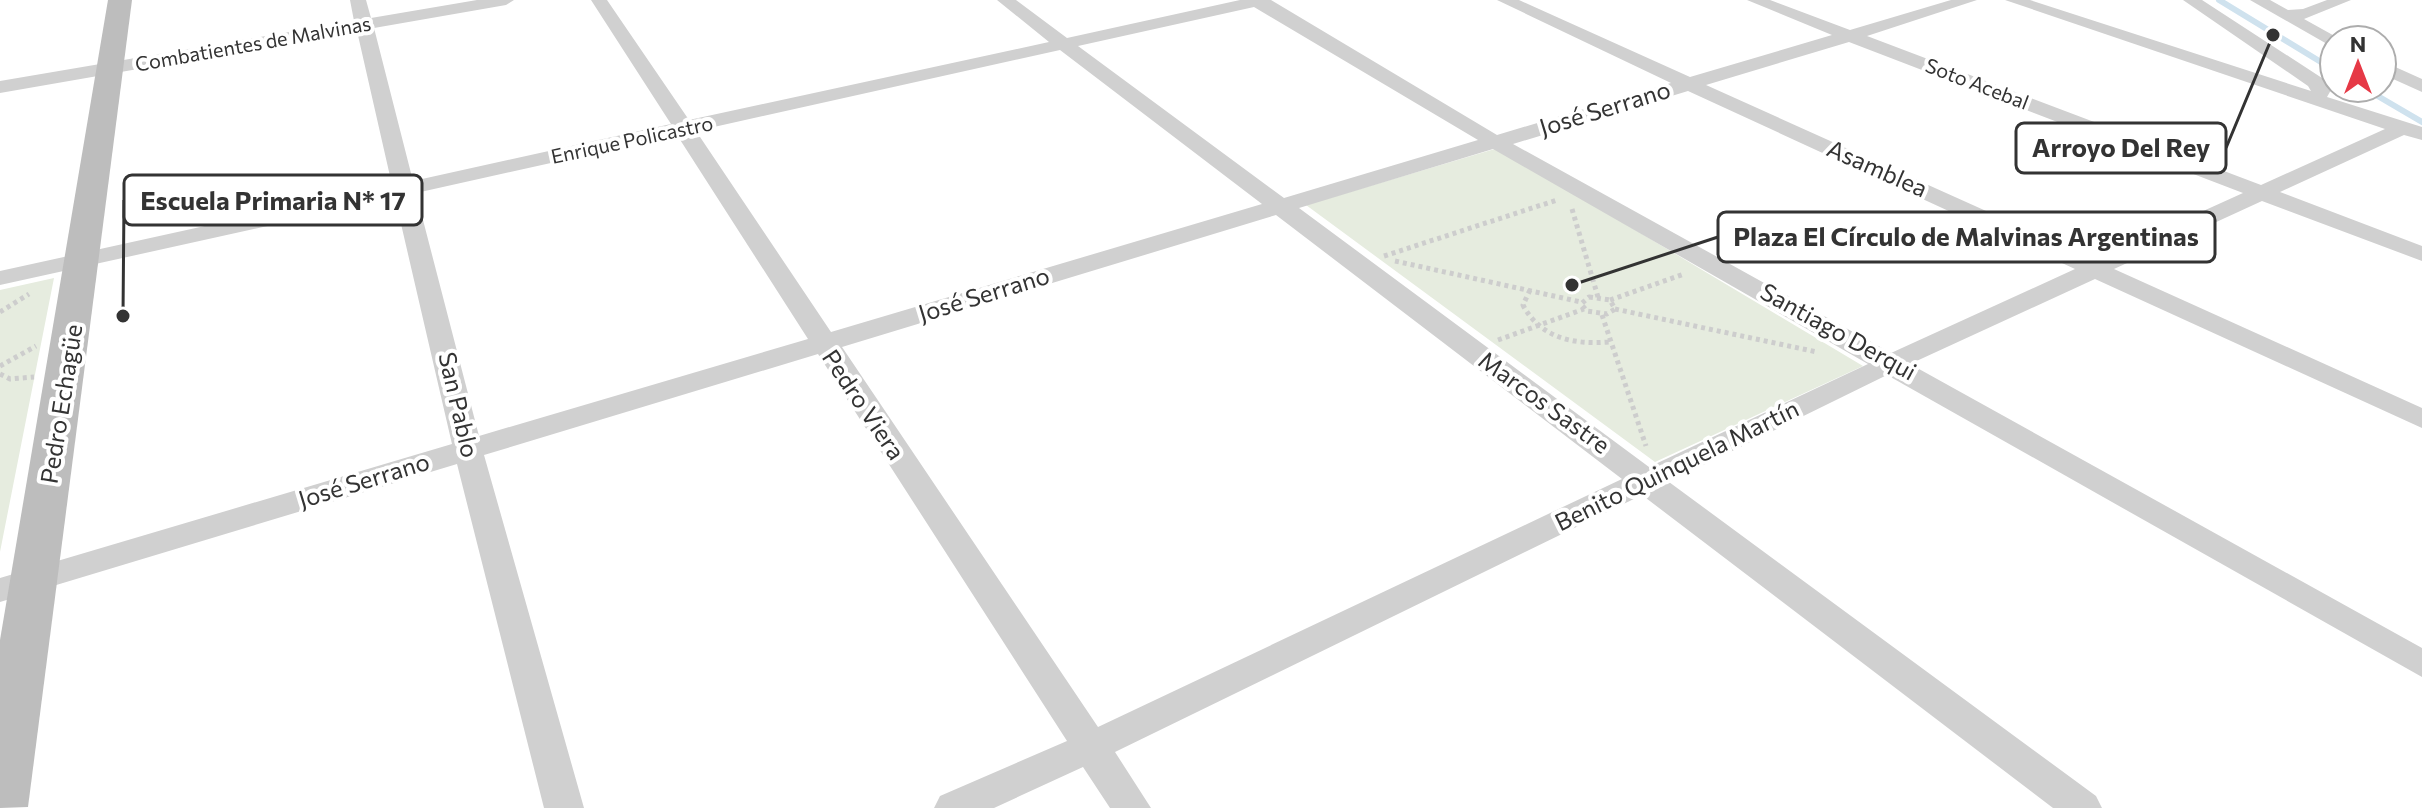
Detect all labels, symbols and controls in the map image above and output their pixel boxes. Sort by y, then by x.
street label: Combatientes de Malvinas [133,10,373,76]
north arrow [2318,24,2398,104]
text: N [2350,30,2366,57]
street label: Soto Acebal [1922,52,2032,114]
street label: José Serrano [1535,74,1674,141]
street label: Enrique Policastro [548,110,715,168]
callout: Arroyo Del Rey [2016,123,2226,173]
text: Arroyo Del Rey [2032,131,2210,162]
street label: Asamblea [1823,133,1932,203]
callout: Escuela Primaria N* 17 [124,175,422,225]
text: Escuela Primaria N* 17 [140,184,406,215]
callout: Plaza El Círculo de Malvinas Argentinas [1718,212,2215,262]
text: Plaza El Círculo de Malvinas Argentinas [1733,220,2199,251]
street label: José Serrano [914,260,1053,327]
street label: Santiago Derqui [1756,276,1922,385]
street label: Pedro Echagüe [34,322,87,485]
street label: Pedro Viera [817,344,912,465]
street label: Marcos Sastre [1474,344,1616,459]
street label: San Pablo [433,349,486,460]
street label: Benito Quinquela Martín [1550,393,1803,536]
street label: José Serrano [294,446,433,513]

